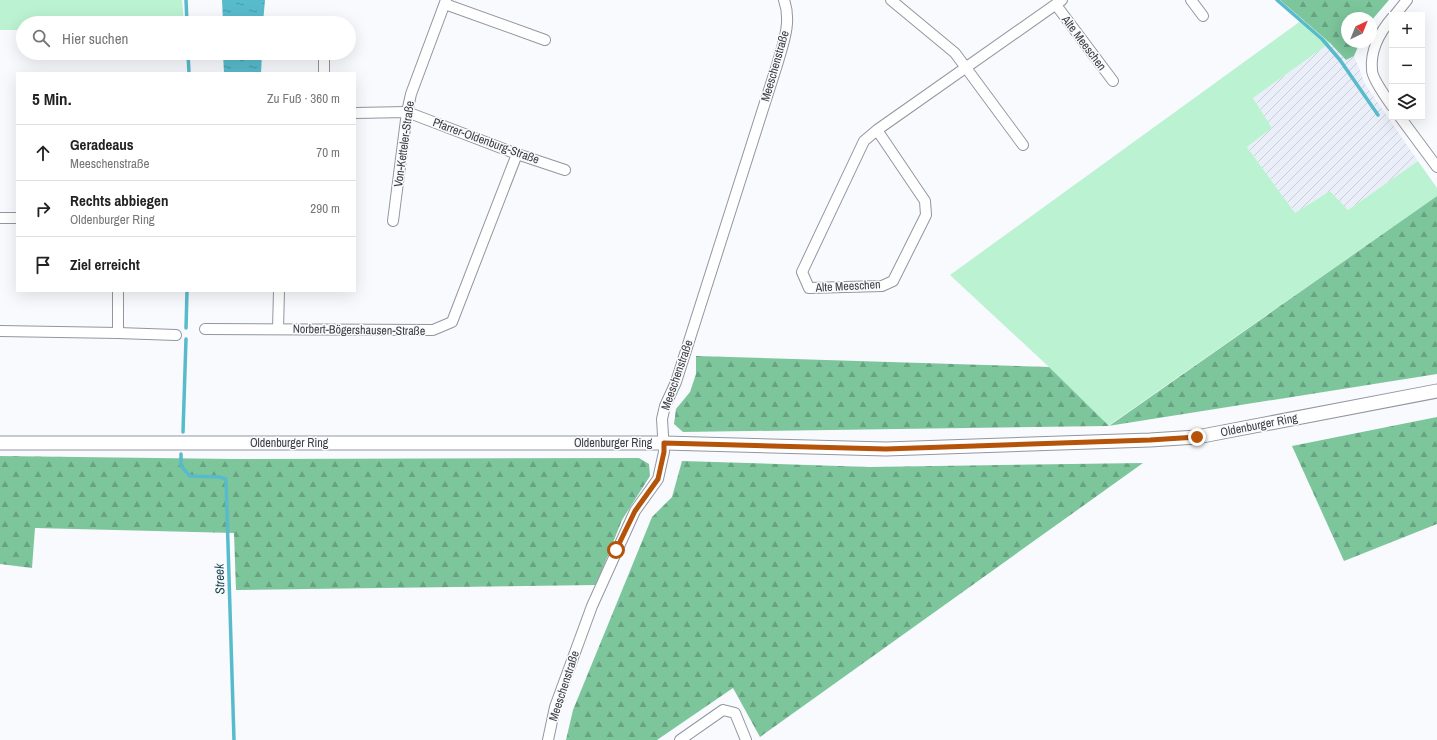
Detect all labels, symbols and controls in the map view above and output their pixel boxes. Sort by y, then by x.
street label: Alte Meeschen [1057,11,1110,74]
north arrow [1341,12,1377,48]
map controls [1389,12,1425,120]
button: + [1389,12,1425,48]
search box [16,16,356,60]
icon: search [30,27,52,49]
text: Hier suchen [62,28,128,49]
street label: Meeschenstraße [757,29,793,103]
button: − [1389,48,1425,84]
button: layers [1389,84,1425,120]
text: 5 Min. [32,87,72,110]
text: Zu Fuß · 360 m [267,90,340,107]
street label: Von-Ketteler-Straße [390,100,418,188]
street label: Pfarrer-Oldenburg-Straße [431,114,541,168]
text: Geradeaus [70,134,134,155]
icon: ahead [32,142,54,164]
text: 70 m [316,144,340,161]
text: Meeschenstraße [70,155,149,172]
text: Rechts abbiegen [70,190,168,211]
icon: right [32,198,54,220]
text: 290 m [310,200,340,217]
text: Oldenburger Ring [70,211,155,228]
icon: arrive [32,254,54,276]
text: Ziel erreicht [70,254,140,275]
street label: Alte Meeschen [814,276,881,296]
street label: Norbert-Bögershausen-Straße [293,321,425,339]
street label: Meeschenstraße [658,338,696,412]
street label: Oldenburger Ring [1219,410,1299,440]
route end [1188,428,1206,446]
street label: Oldenburger Ring [250,435,329,451]
street label: Oldenburger Ring [574,435,653,451]
route start [607,541,625,559]
water label: Streek [210,563,229,595]
street label: Meeschenstraße [545,649,583,723]

